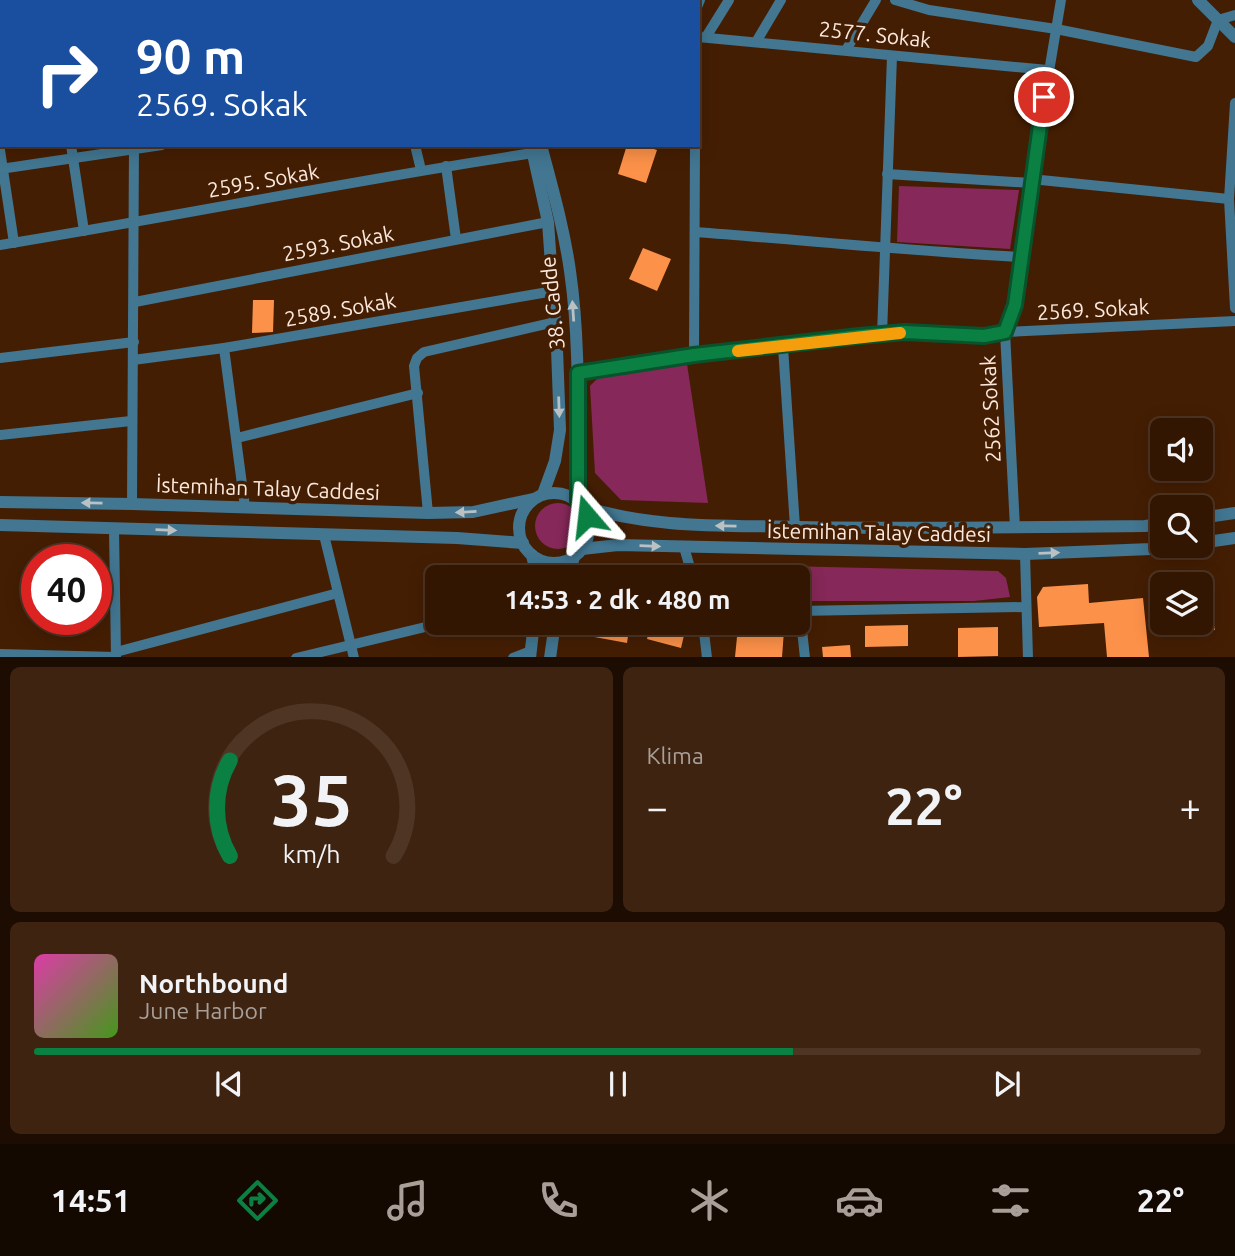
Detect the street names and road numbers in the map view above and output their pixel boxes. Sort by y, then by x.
street label: 2577. Sokak [818,16,933,52]
street label: 2595. Sokak [205,158,321,202]
street label: 2593. Sokak [280,220,396,266]
street label: 38. Cadde [535,255,569,351]
street label: 2589. Sokak [282,287,398,331]
street label: 2569. Sokak [1036,294,1150,324]
street label: 2562 Sokak [975,354,1005,463]
street label: İstemihan Talay Caddesi [156,472,380,504]
street label: İstemihan Talay Caddesi [767,518,991,546]

